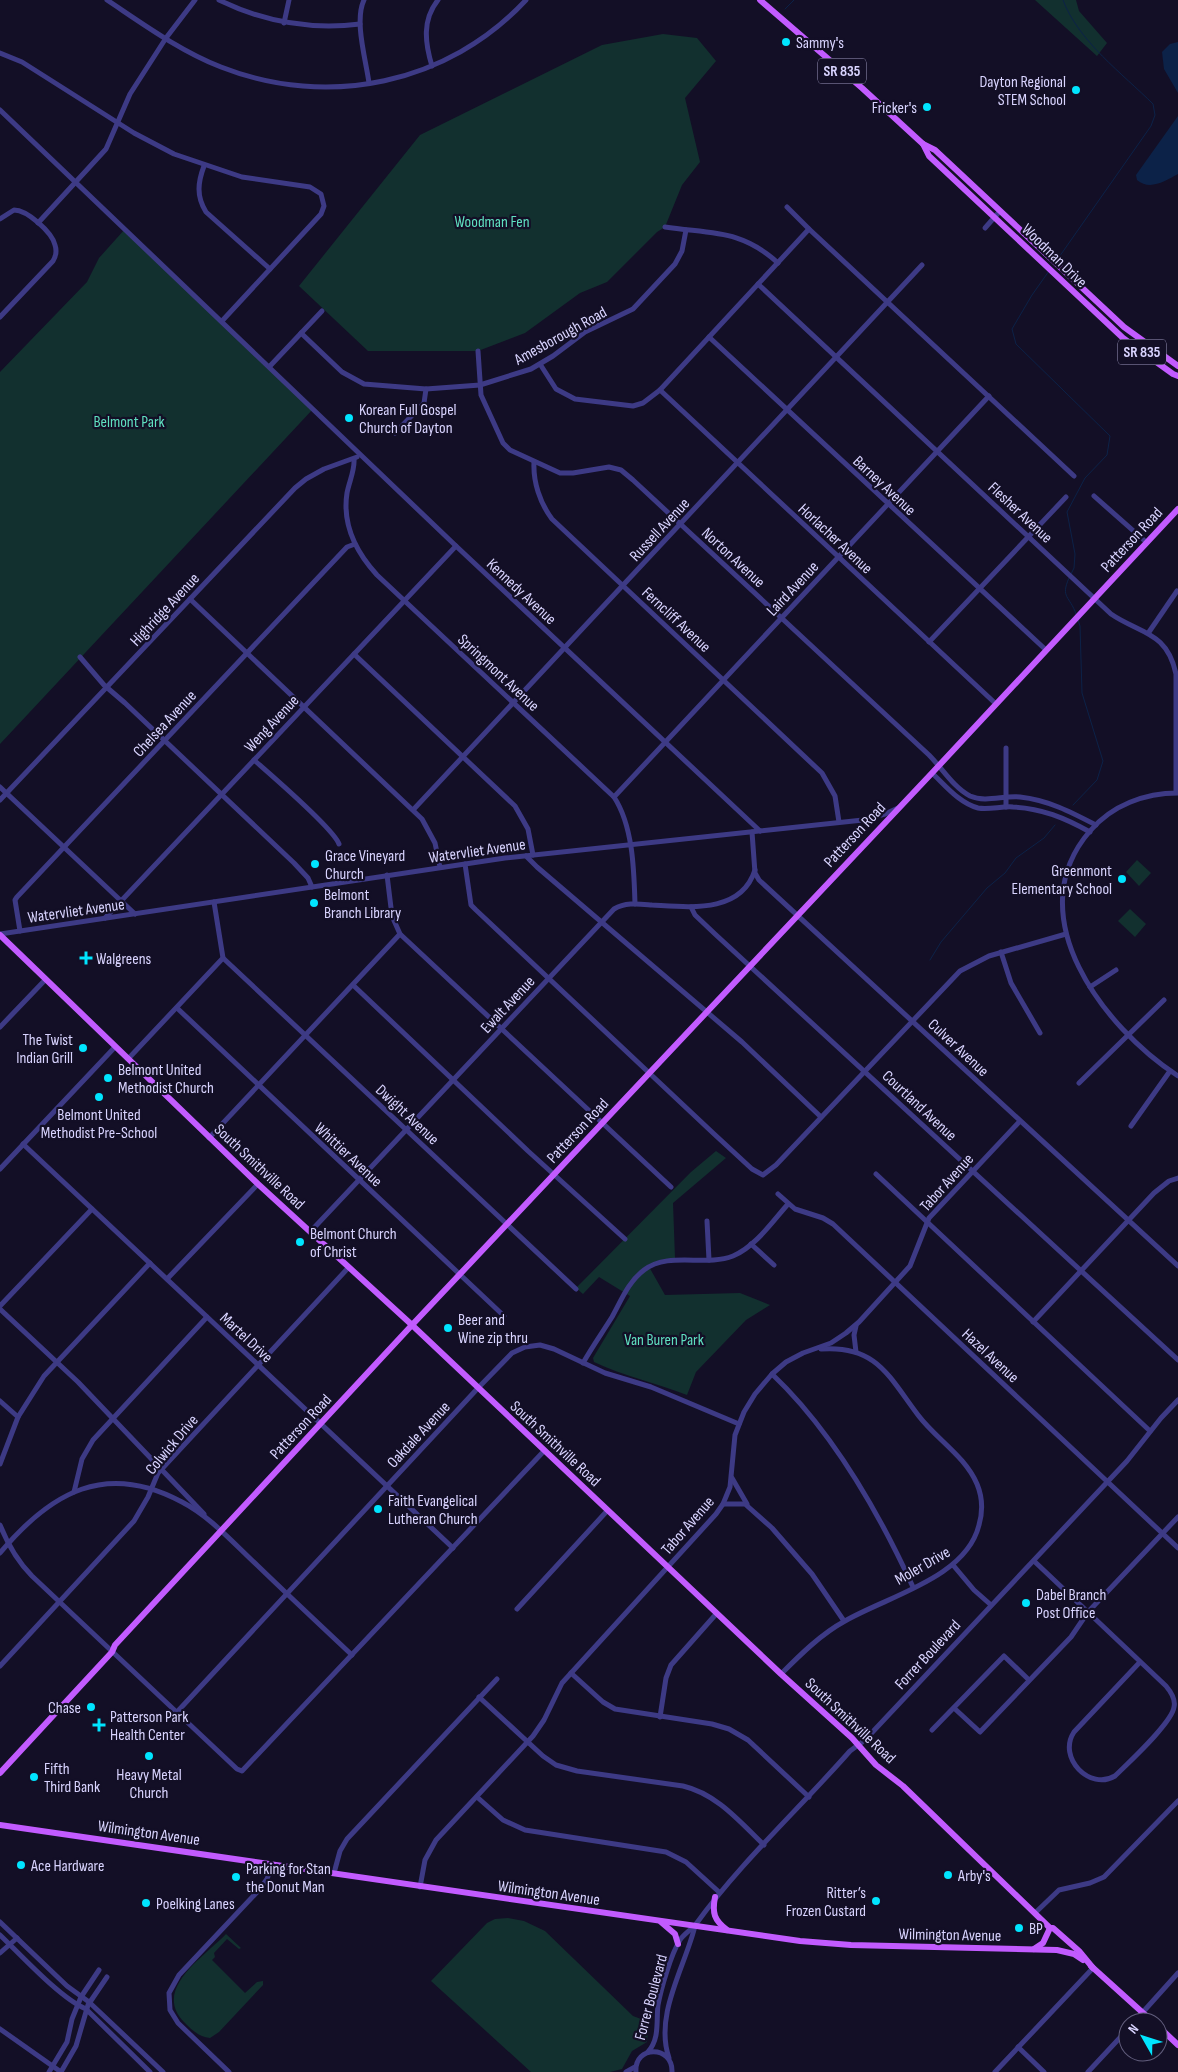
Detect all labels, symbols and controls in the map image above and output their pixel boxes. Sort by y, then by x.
place label: Sammy's [796,34,844,53]
marker: Sammy's [780,36,792,48]
road number: SR 835 [818,58,866,84]
place label: Dayton Regional STEM School [979,73,1066,110]
marker: Dayton Regional STEM School [1070,84,1082,96]
place label: Fricker's [872,99,917,118]
marker: Fricker's [921,101,933,113]
park label: Woodman Fen [454,213,530,232]
street label: Woodman Drive [1017,220,1091,292]
street label: Amesborough Road [510,303,610,370]
road number: SR 835 [1118,340,1166,364]
place label: Korean Full Gospel Church of Dayton [359,401,457,438]
marker: Korean Full Gospel Church of Dayton [343,412,355,424]
park label: Belmont Park [93,413,165,432]
street label: Barney Avenue [849,452,919,520]
street label: Flesher Avenue [984,479,1056,548]
street label: Russell Avenue [626,494,694,566]
street label: Horlacher Avenue [794,500,876,578]
street label: Patterson Road [1097,504,1167,576]
street label: Norton Avenue [697,524,769,592]
street label: Kennedy Avenue [482,555,560,629]
street label: Laird Avenue [763,558,823,620]
street label: Highridge Avenue [126,570,204,651]
street label: Ferncliff Avenue [638,583,714,657]
street label: Springmont Avenue [453,630,543,716]
street label: Chelsea Avenue [129,687,201,761]
street label: Weng Avenue [241,691,303,757]
street label: Patterson Road [820,799,890,871]
street label: Watervliet Avenue [428,835,527,868]
place label: Grace Vineyard Church [325,847,405,884]
marker: Grace Vineyard Church [309,858,321,870]
place label: Greenmont Elementary School [1012,862,1112,899]
marker: Greenmont Elementary School [1116,873,1128,885]
place label: Belmont Branch Library [324,886,401,923]
street label: Watervliet Avenue [27,895,126,928]
marker: Belmont Branch Library [308,897,320,909]
place label: Walgreens [96,950,152,969]
marker: Walgreens [80,952,92,964]
street label: Ewalt Avenue [477,973,539,1037]
street label: Culver Avenue [924,1015,992,1081]
place label: The Twist Indian Grill [16,1031,73,1068]
marker: The Twist Indian Grill [77,1042,89,1054]
place label: Belmont United Methodist Church [118,1061,214,1098]
street label: Courtland Avenue [878,1067,960,1145]
marker: Belmont United Methodist Church [102,1072,114,1084]
street label: Dwight Avenue [371,1081,443,1149]
marker: Belmont United Methodist Pre-School [93,1091,105,1103]
street label: Patterson Road [543,1095,613,1167]
place label: Belmont United Methodist Pre-School [41,1106,157,1143]
street label: Whittier Avenue [310,1119,386,1191]
street label: South Smithville Road [210,1120,308,1214]
street label: Tabor Avenue [916,1150,978,1216]
place label: Belmont Church of Christ [310,1225,397,1262]
marker: Belmont Church of Christ [294,1236,306,1248]
street label: Martel Drive [216,1309,276,1367]
place label: Beer and Wine zip thru [458,1311,528,1348]
marker: Beer and Wine zip thru [442,1322,454,1334]
street label: Hazel Avenue [958,1325,1022,1387]
park label: Van Buren Park [624,1331,704,1350]
street label: Patterson Road [266,1391,336,1463]
street label: South Smithville Road [506,1397,604,1491]
street label: Oakdale Avenue [384,1398,455,1472]
street label: Colwick Drive [142,1411,203,1479]
place label: Faith Evangelical Lutheran Church [388,1492,478,1529]
street label: Tabor Avenue [658,1493,719,1559]
marker: Faith Evangelical Lutheran Church [372,1503,384,1515]
street label: Moler Drive [892,1543,954,1590]
place label: Dabel Branch Post Office [1036,1586,1106,1623]
marker: Dabel Branch Post Office [1020,1597,1032,1609]
street label: Forrer Boulevard [891,1616,965,1694]
street label: South Smithville Road [801,1674,899,1768]
place label: Chase [48,1699,81,1718]
marker: Chase [85,1701,97,1713]
place label: Patterson Park Health Center [110,1708,188,1745]
marker: Patterson Park Health Center [92,1718,106,1732]
marker: Heavy Metal Church [143,1750,155,1762]
place label: Fifth Third Bank [44,1760,100,1797]
place label: Heavy Metal Church [116,1766,182,1803]
marker: Fifth Third Bank [28,1771,40,1783]
street label: Wilmington Avenue [97,1817,201,1850]
place label: Ace Hardware [30,1857,104,1876]
marker: Ace Hardware [15,1859,27,1871]
place label: Parking for Stan the Donut Man [246,1860,331,1897]
place label: Arby's [957,1867,991,1886]
marker: Arby's [942,1869,954,1881]
marker: Parking for Stan the Donut Man [230,1871,242,1883]
street label: Wilmington Avenue [497,1877,601,1910]
place label: Ritter’s Frozen Custard [786,1884,866,1921]
place label: Poelking Lanes [156,1895,235,1914]
marker: Ritter’s Frozen Custard [870,1895,882,1907]
marker: Poelking Lanes [140,1897,152,1909]
place label: BP [1029,1920,1043,1939]
marker: BP [1013,1922,1025,1934]
street label: Wilmington Avenue [898,1925,1001,1946]
street label: Forrer Boulevard [631,1953,672,2042]
north arrow [1118,2012,1168,2062]
text: N [1124,2021,1142,2037]

